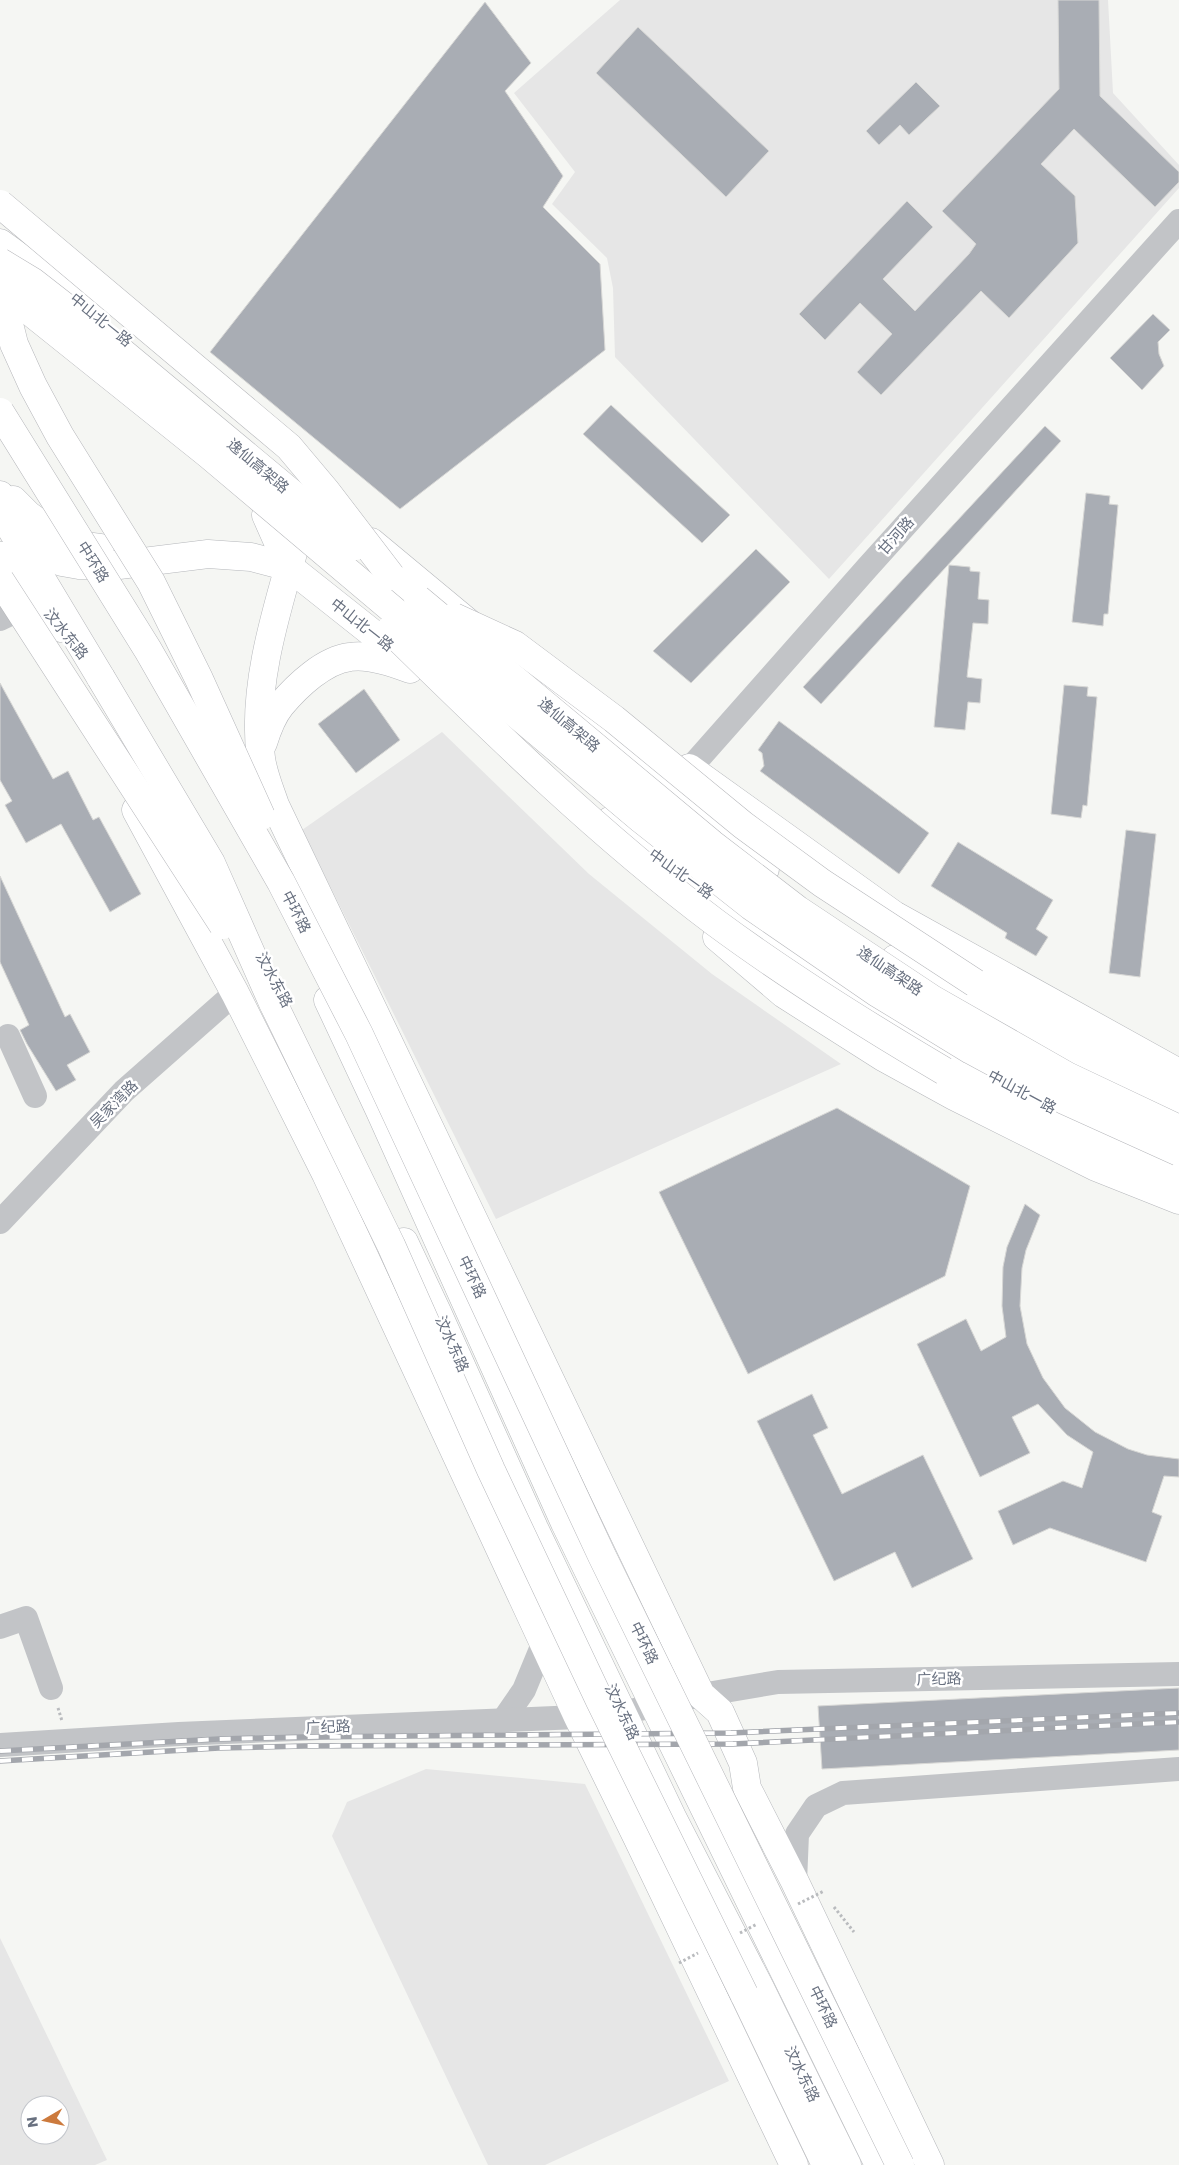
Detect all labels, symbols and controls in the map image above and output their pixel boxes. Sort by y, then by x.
street label: 中山北一路 [66,288,137,351]
street label: 逸仙高架路 [223,433,294,498]
street label: 甘河路 [873,512,918,559]
street label: 中环路 [73,537,114,586]
street label: 中山北一路 [326,593,398,656]
street label: 汶水东路 [39,604,93,664]
street label: 逸仙高架路 [534,692,605,757]
street label: 中山北一路 [645,843,718,904]
street label: 中环路 [277,887,316,937]
street label: 逸仙高架路 [853,941,927,1000]
street label: 汶水东路 [251,948,298,1011]
street label: 中山北一路 [984,1065,1060,1118]
street label: 吴家湾路 [85,1075,142,1132]
street label: 中环路 [453,1252,491,1302]
street label: 汶水东路 [431,1312,474,1375]
street label: 中环路 [625,1618,664,1668]
street label: 广纪路 [916,1668,962,1689]
street label: 汶水东路 [600,1680,645,1743]
street label: 广纪路 [305,1715,351,1738]
street label: 中环路 [804,1982,843,2032]
street label: 汶水东路 [780,2042,825,2105]
north arrow [20,2095,70,2145]
text: N [21,2115,43,2129]

